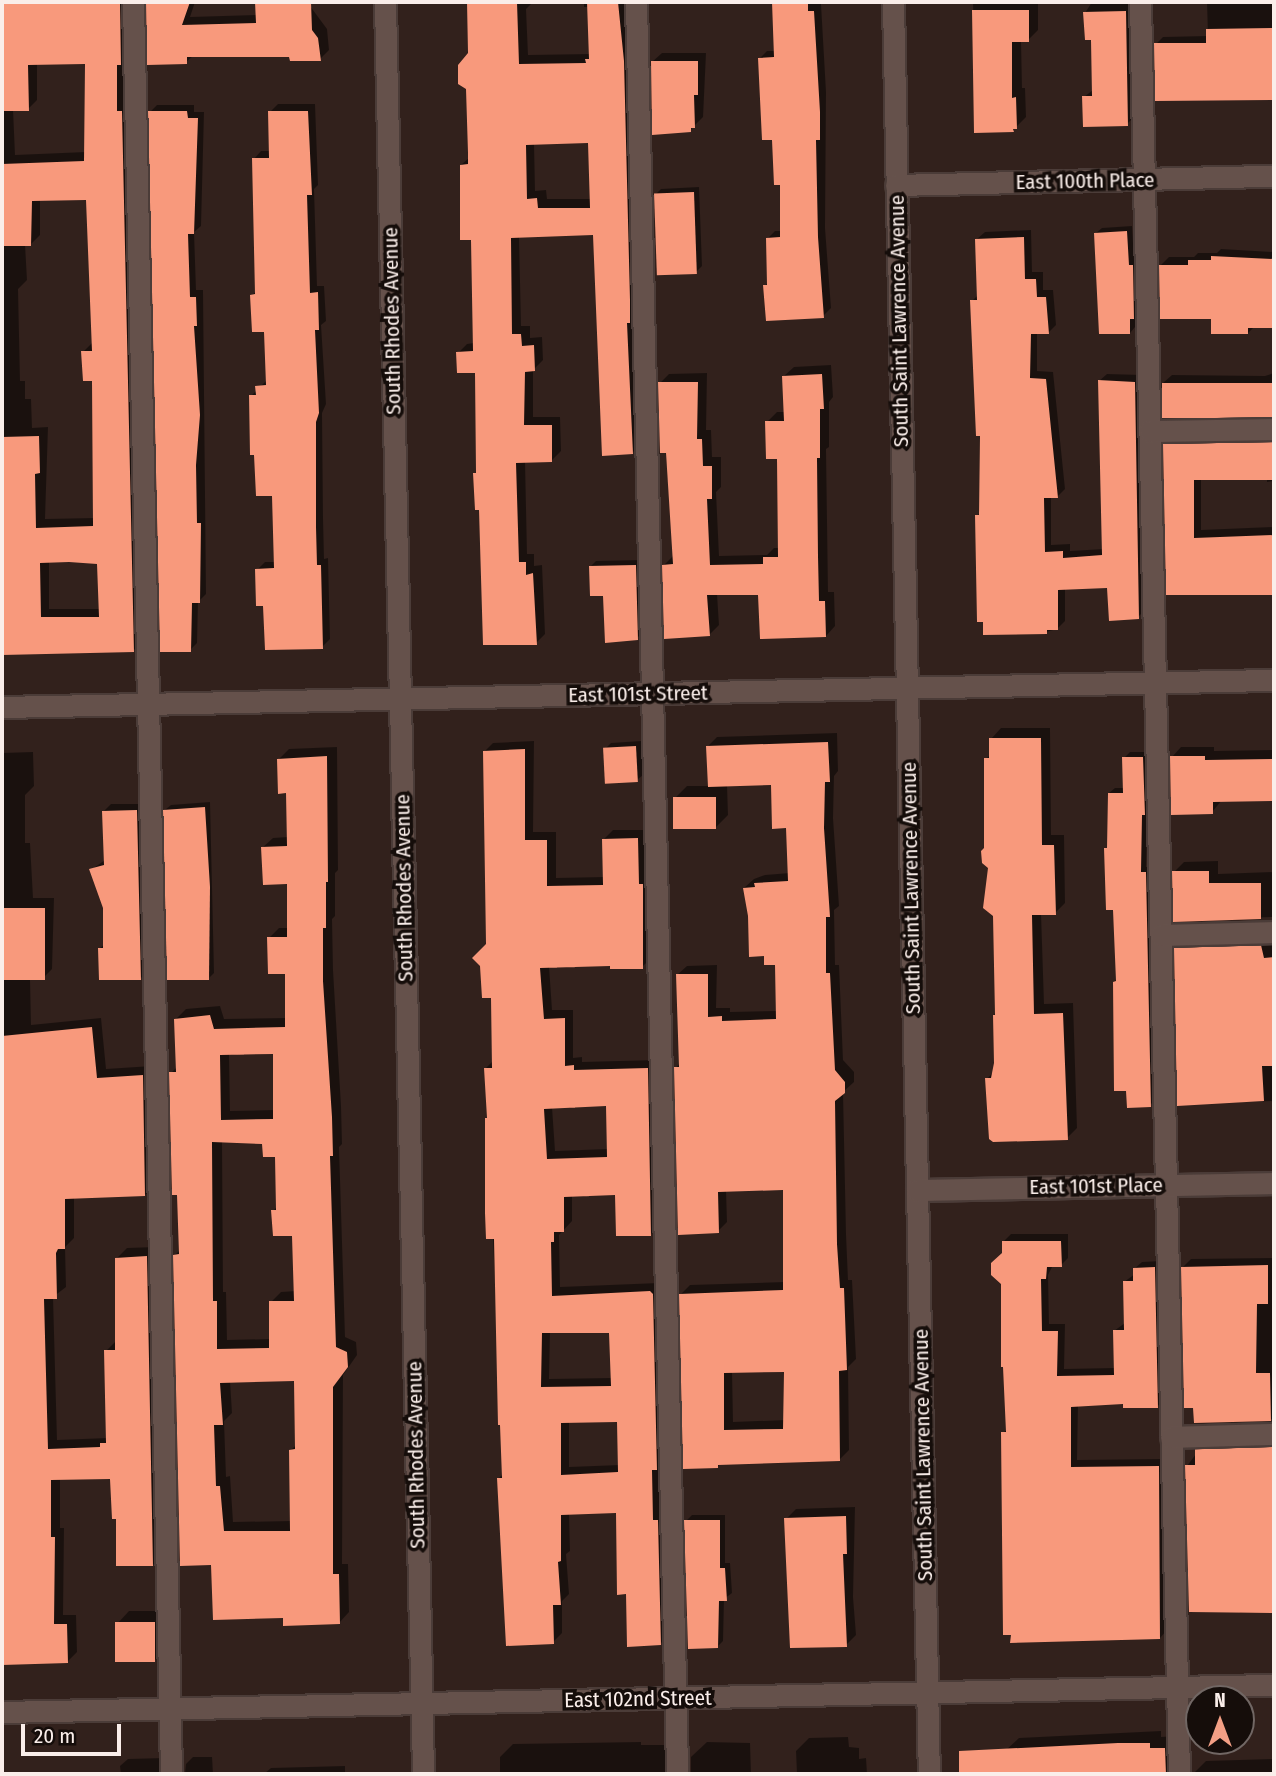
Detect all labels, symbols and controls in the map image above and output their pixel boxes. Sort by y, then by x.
street label: East 100th Place [1015,167,1155,195]
street label: South Saint Lawrence Avenue [884,195,914,447]
street label: South Rhodes Avenue [378,227,406,415]
street label: East 101st Street [568,680,708,708]
street label: South Saint Lawrence Avenue [896,762,926,1014]
street label: South Rhodes Avenue [390,794,418,982]
street label: East 101st Place [1029,1172,1163,1200]
street label: South Saint Lawrence Avenue [908,1329,938,1581]
street label: South Rhodes Avenue [402,1361,430,1549]
street label: East 102nd Street [564,1685,712,1713]
north arrow [1185,1685,1255,1755]
text: N [1214,1689,1226,1712]
scale bar [24,1710,124,1754]
text: 20 m [34,1723,75,1749]

